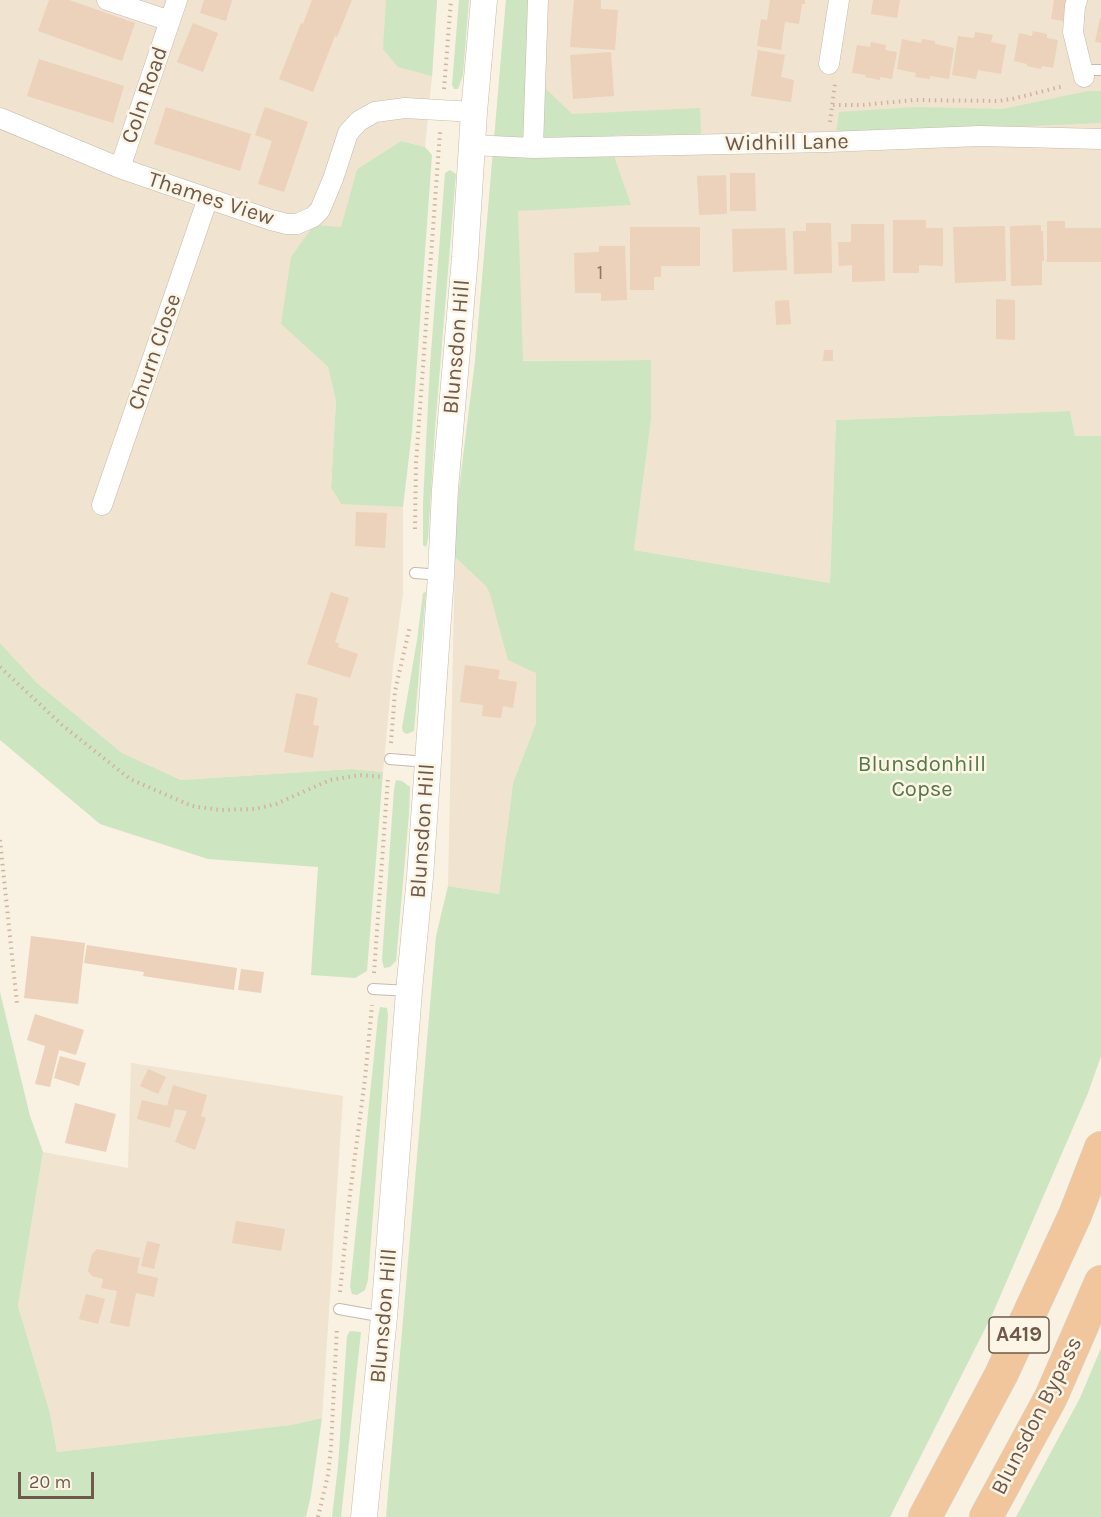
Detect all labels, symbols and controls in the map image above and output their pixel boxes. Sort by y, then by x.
street label: Coln Road [116,43,174,147]
street label: Widhill Lane [725,129,849,157]
street label: Thames View [145,166,277,232]
house number: 1 [597,261,603,285]
street label: Blunsdon Hill [438,279,476,415]
street label: Churn Close [123,290,187,414]
park label: Blunsdonhill Copse [858,752,986,804]
street label: Blunsdon Hill [405,763,441,899]
street label: Blunsdon Hill [365,1248,403,1384]
road number: A419 [989,1317,1049,1353]
street label: Blunsdon Bypass [986,1333,1088,1499]
scale bar [21,1460,98,1498]
text: 20 m [29,1471,71,1493]

